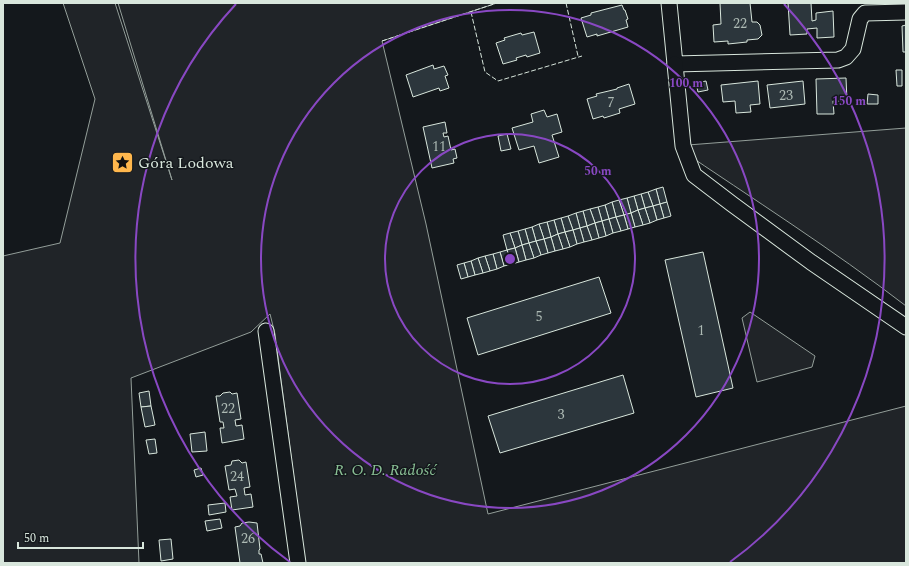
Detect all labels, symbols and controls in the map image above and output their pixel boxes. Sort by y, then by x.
house number: 22 [733,13,747,34]
text: 100 m [669,74,703,93]
house number: 23 [779,85,793,106]
house number: 7 [608,92,615,113]
text: 150 m [832,92,866,111]
house number: 11 [432,136,446,157]
place icon: Góra Lodowa [110,150,136,176]
place label: Góra Lodowa [138,151,234,175]
text: 50 m [584,162,612,181]
centre of rings [503,252,517,266]
house number: 5 [536,306,543,327]
house number: 1 [698,320,705,341]
house number: 22 [221,398,235,419]
house number: 3 [558,404,565,425]
park label: R. O. D. Radość [334,458,438,482]
house number: 24 [230,466,244,487]
scale bar [18,524,143,550]
house number: 26 [241,528,255,549]
text: 50 m [24,529,49,548]

